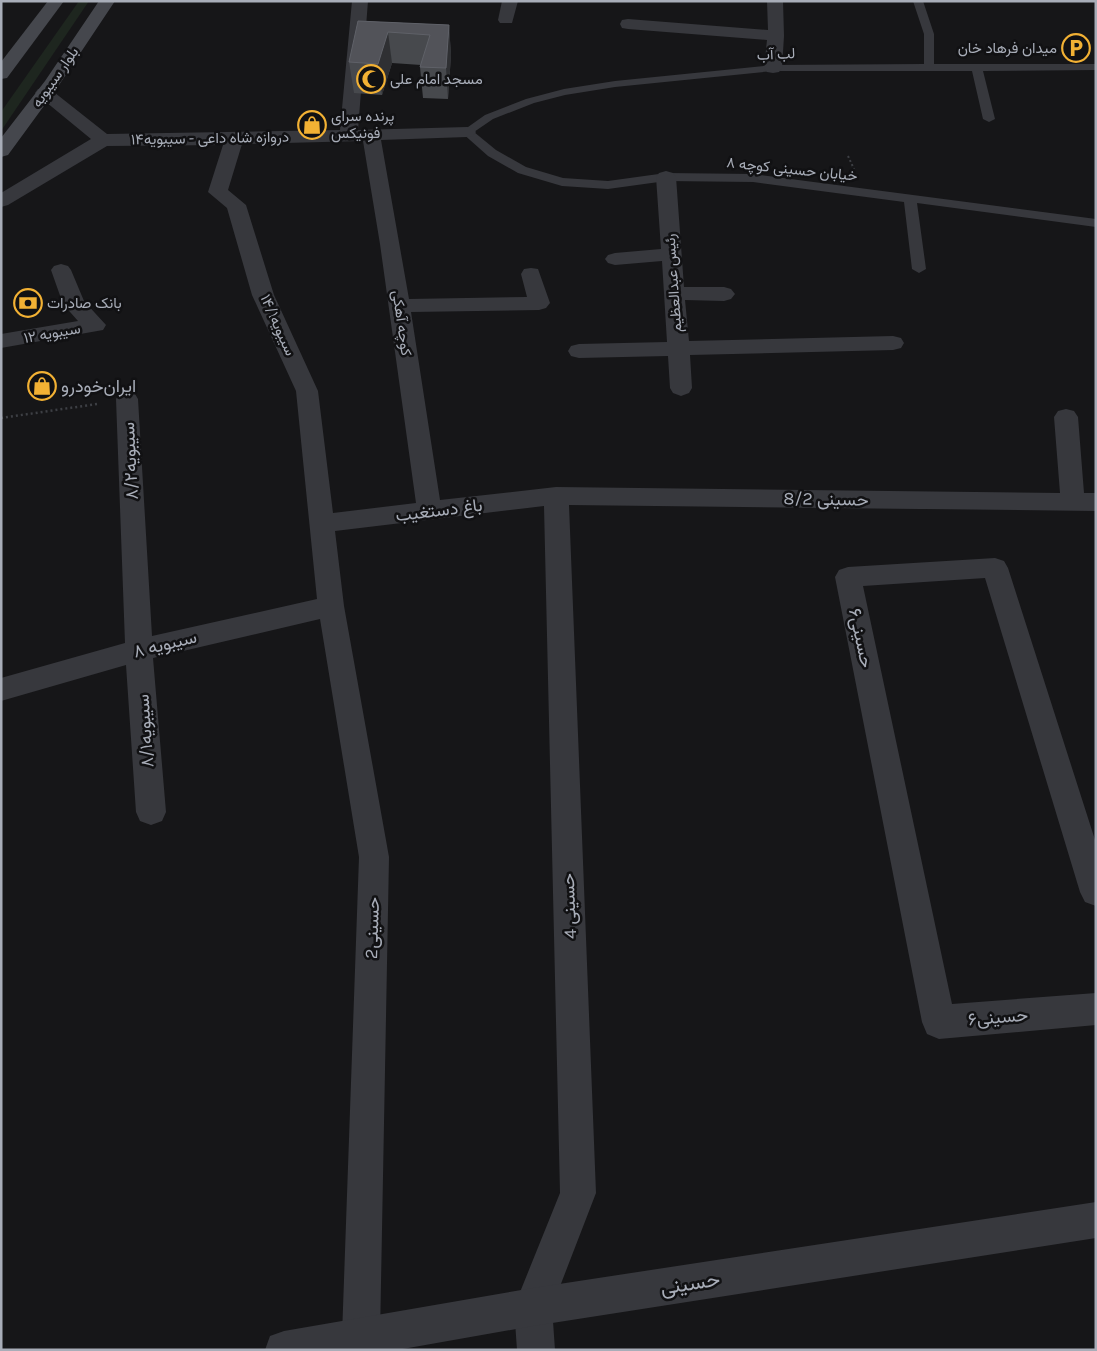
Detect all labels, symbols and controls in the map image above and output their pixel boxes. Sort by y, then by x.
parking icon: میدان فرهاد خان [1061,33,1091,63]
place label: میدان فرهاد خان [958,39,1057,57]
street label: بلوار سیبویه [28,43,82,111]
street label: لب آب [756,44,796,64]
mosque icon: مسجد امام علی [356,64,386,94]
place label: مسجد امام علی [390,70,483,89]
place label: پرنده سرای فونیکس [331,107,394,143]
shop icon: پرنده سرای فونیکس [297,110,327,140]
street label: دروازه شاه داعی - سیبویه۱۴ [131,128,289,149]
street label: خیابان حسینی کوچه ۸ [726,153,858,186]
street label: رئیس عبدالعظیم [661,233,686,333]
bank icon: بانک صادرات [13,288,43,318]
street label: کوچه آهکی [388,289,416,357]
street label: سیبویه۱۴/۱ [256,292,300,359]
place label: بانک صادرات [47,294,122,312]
street label: سیبویه ۱۲ [22,319,82,347]
shop icon: ایران‌خودرو [27,371,57,401]
place label: ایران‌خودرو [61,375,136,397]
street label: سیبویه۸/۲ [117,422,143,500]
street label: 8/2 حسینی [783,487,869,511]
street label: باغ دستغیب [394,494,484,527]
street label: حسینی۶ [844,606,878,670]
street label: سیبویه ۸ [131,625,199,663]
street label: سیبویه۸/۱ [131,694,159,768]
street label: حسینی 4 [557,873,581,939]
street label: حسینی2 [360,897,384,959]
street label: حسینی۶ [967,1003,1029,1031]
street label: حسینی [658,1266,722,1300]

